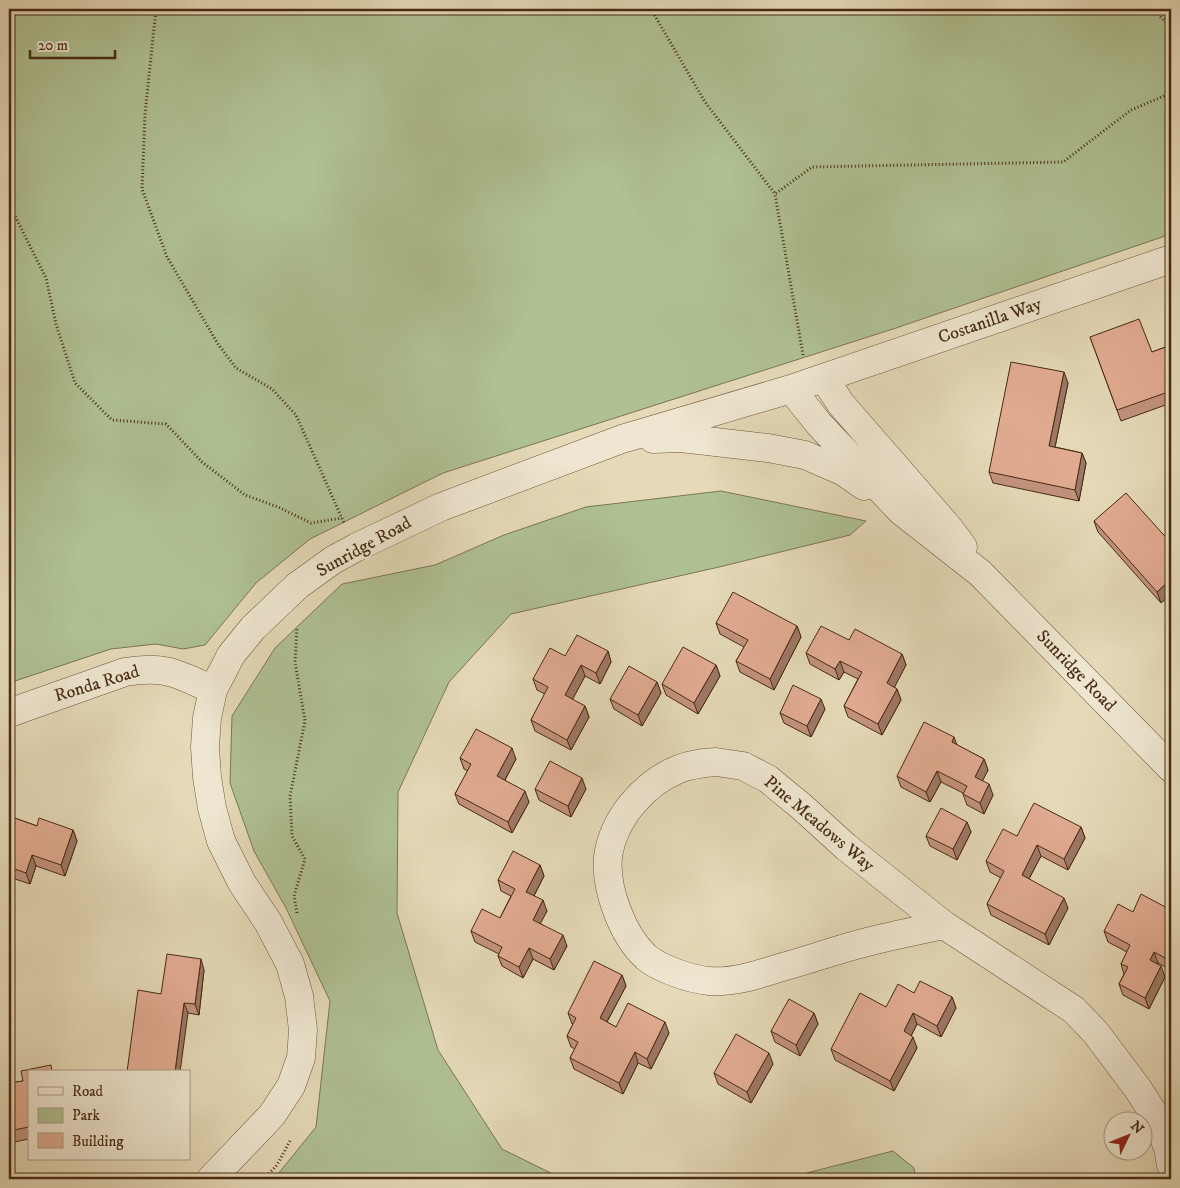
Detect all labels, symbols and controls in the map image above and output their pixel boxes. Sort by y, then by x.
scale bar [30,28,115,60]
text: 20 m [38,36,68,55]
street label: Costanilla Way [935,293,1045,349]
street label: Sunridge Road [313,512,415,582]
street label: Sunridge Road [1032,626,1120,716]
street label: Ronda Road [52,661,142,707]
street label: Pine Meadows Way [759,771,879,877]
legend [28,1070,190,1160]
text: Road [72,1082,104,1101]
text: Park [72,1106,101,1125]
north arrow [1102,1110,1152,1160]
text: N [1126,1117,1148,1139]
text: Building [72,1132,124,1151]

